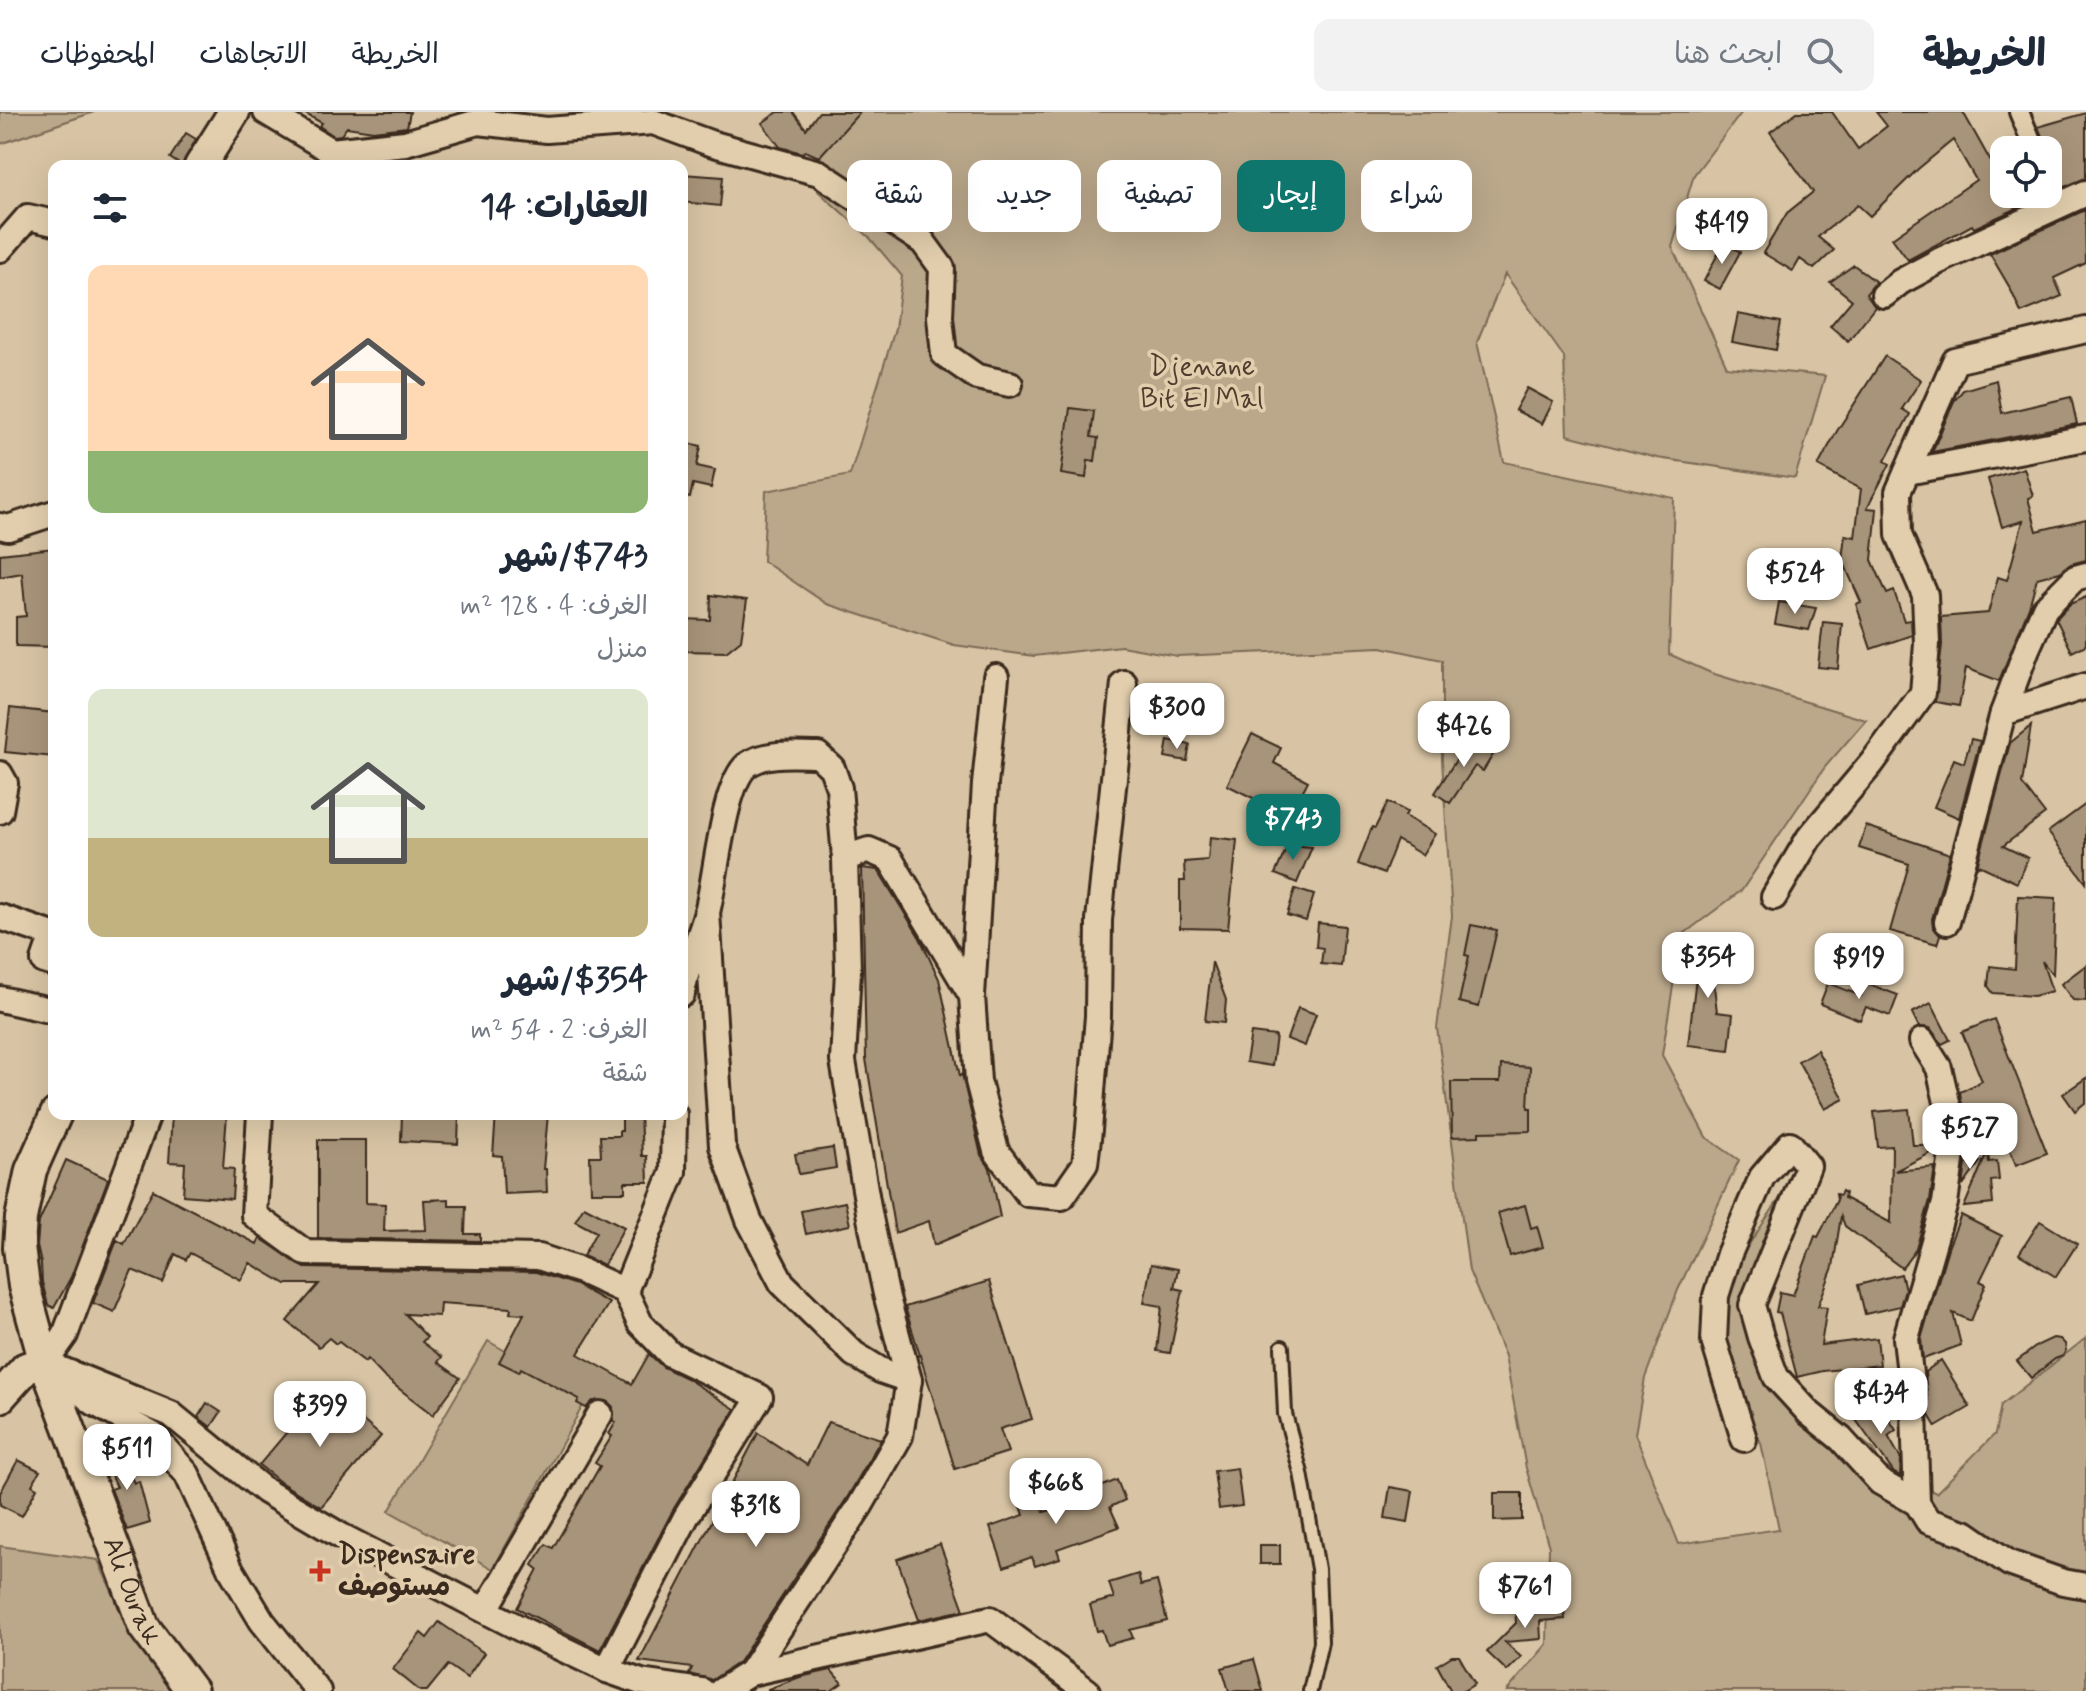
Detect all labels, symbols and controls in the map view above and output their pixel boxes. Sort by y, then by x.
search box [1314,19,1874,91]
text: الخريطة [1922,31,2046,80]
icon: search [1802,33,1846,77]
text: ابحث هنا [1674,35,1782,74]
text: المحفوظات [40,37,155,74]
text: الاتجاهات [199,37,307,74]
text: الخريطة [351,37,439,74]
map controls [1990,136,2062,208]
button: locate [1990,136,2062,208]
chip: شقة [847,160,952,232]
chip: جديد [968,160,1081,232]
chip: تصفية [1097,160,1221,232]
chip: إيجار [1237,160,1345,232]
chip: شراء [1361,160,1472,232]
text: العقارات: 14 [480,185,648,230]
icon: filters [88,186,132,230]
pin: $419 [1675,198,1769,266]
text: $419 [1694,207,1750,241]
icon: home [296,317,440,461]
park label: Djenane Bit El Mal [1140,349,1264,418]
text: $743/شهر [501,534,648,579]
pin: $524 [1748,548,1842,616]
text: $524 [1765,557,1825,591]
text: الغرف: 4 · 128 m² [460,590,648,624]
text: منزل [597,633,648,667]
pin: $300 [1130,683,1224,751]
text: $300 [1148,692,1206,726]
pin: $426 [1417,701,1511,769]
text: $426 [1436,710,1492,744]
icon: home [296,741,440,885]
pin: $743 [1246,794,1340,862]
text: $743 [1264,803,1322,837]
pin: $354 [1661,932,1755,1000]
pin: $919 [1812,933,1906,1001]
text: $354 [1680,941,1736,975]
text: $919 [1833,942,1885,976]
text: $354/شهر [503,958,648,1003]
text: الغرف: 2 · 54 m² [471,1014,648,1048]
text: شقة [603,1057,648,1091]
pin: $527 [1923,1103,2017,1171]
text: $527 [1940,1112,2000,1146]
pin: $434 [1834,1368,1928,1436]
text: $434 [1853,1377,1909,1411]
pin: $399 [273,1381,367,1449]
text: $399 [292,1390,348,1424]
pin: $511 [80,1424,174,1492]
text: $511 [101,1433,153,1467]
pin: $668 [1009,1458,1103,1526]
text: $668 [1027,1467,1085,1501]
pin: $318 [709,1481,803,1549]
text: $318 [730,1490,782,1524]
street label: Ali Ourak [93,1531,170,1653]
place label: Dispensaire مستوصف [338,1537,475,1606]
marker: Dispensaire مستوصف [309,1560,331,1582]
pin: $761 [1478,1562,1572,1630]
text: $761 [1497,1571,1553,1605]

